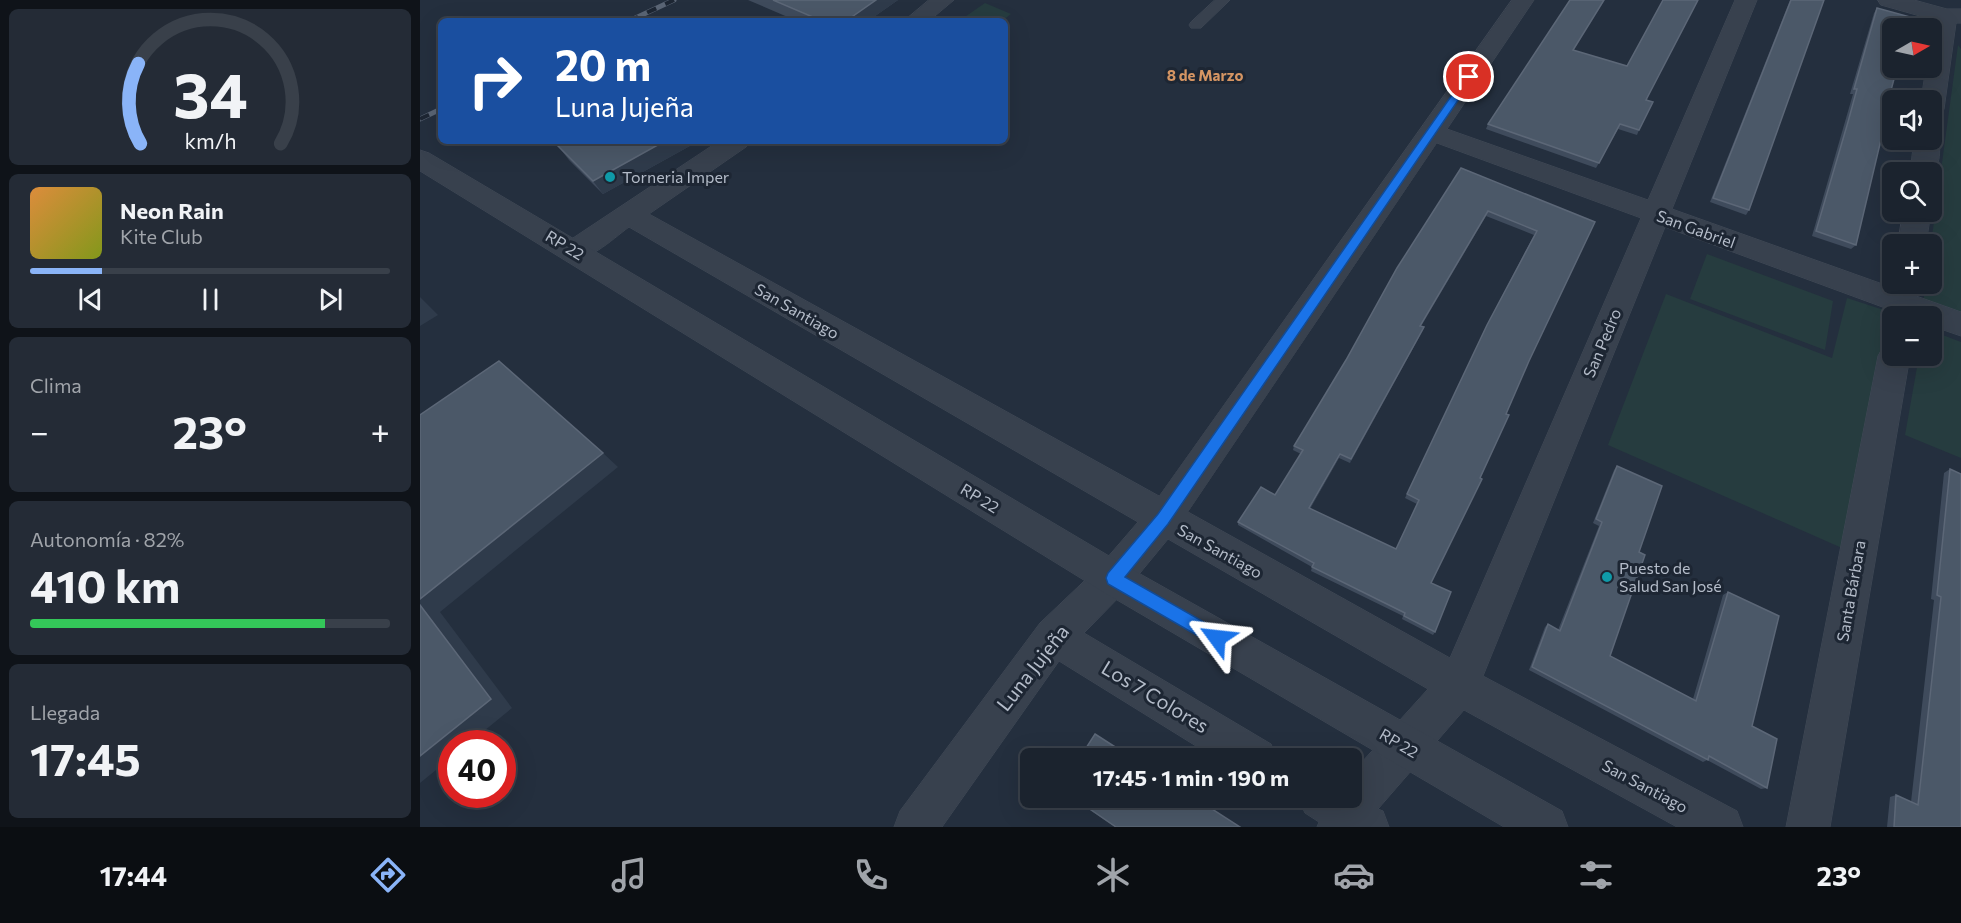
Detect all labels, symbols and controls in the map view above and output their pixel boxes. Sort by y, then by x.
north arrow [1882,18,1942,78]
map controls [1882,18,1942,366]
text: 20 m [555,38,651,90]
icon: right [456,42,534,120]
pin [1443,51,1494,102]
text: 34 [173,55,247,131]
icon: arrive [1452,60,1485,93]
district label: 8 de Marzo [1167,66,1243,84]
text: Luna Jujeña [555,90,694,123]
button: sound [1882,90,1942,150]
text: km/h [184,127,236,153]
button: search [1882,162,1942,222]
place label: Torneria Imper [622,167,730,186]
marker: Torneria Imper [603,170,617,184]
text: Neon Rain [120,197,224,224]
street label: San Gabriel [1654,205,1738,252]
text: Kite Club [120,224,203,248]
street label: RP 22 [543,226,588,263]
button: + [1882,234,1942,294]
street label: San Santiago [752,279,843,342]
icon: previous [74,283,107,316]
icon: pause [194,283,227,316]
icon: next [314,283,347,316]
street label: San Pedro [1579,305,1625,380]
button: − [1882,306,1942,366]
text: Clima [30,373,82,397]
text: 23° [173,403,247,458]
text: − [30,410,49,451]
text: + [371,410,390,451]
street label: RP 22 [958,479,1003,516]
street label: San Santiago [1175,519,1266,582]
text: Autonomía · 82% [30,527,184,551]
street label: Santa Bárbara [1832,539,1869,643]
text: 410 km [30,557,180,612]
place label: Puesto de Salud San José [1619,558,1722,595]
marker: Puesto de Salud San José [1600,570,1614,584]
position arrow [1185,606,1249,670]
street label: Luna Jujeña [991,619,1073,715]
street label: Los 7 Colores [1098,655,1213,737]
text: Llegada [30,700,100,724]
street label: RP 22 [1376,724,1422,761]
text: 17:45 [30,730,141,785]
speed limit sign: 40 [438,730,516,808]
street label: San Santiago [1599,755,1691,816]
text: 17:45 · 1 min · 190 m [1093,764,1289,791]
icon: directions [367,854,409,896]
icon: music [608,854,650,896]
icon: phone [850,854,892,896]
icon: climate [1092,854,1134,896]
icon: car [1333,854,1375,896]
icon: filters [1575,854,1617,896]
text: 17:44 [100,859,167,892]
text: 23° [1817,859,1861,892]

